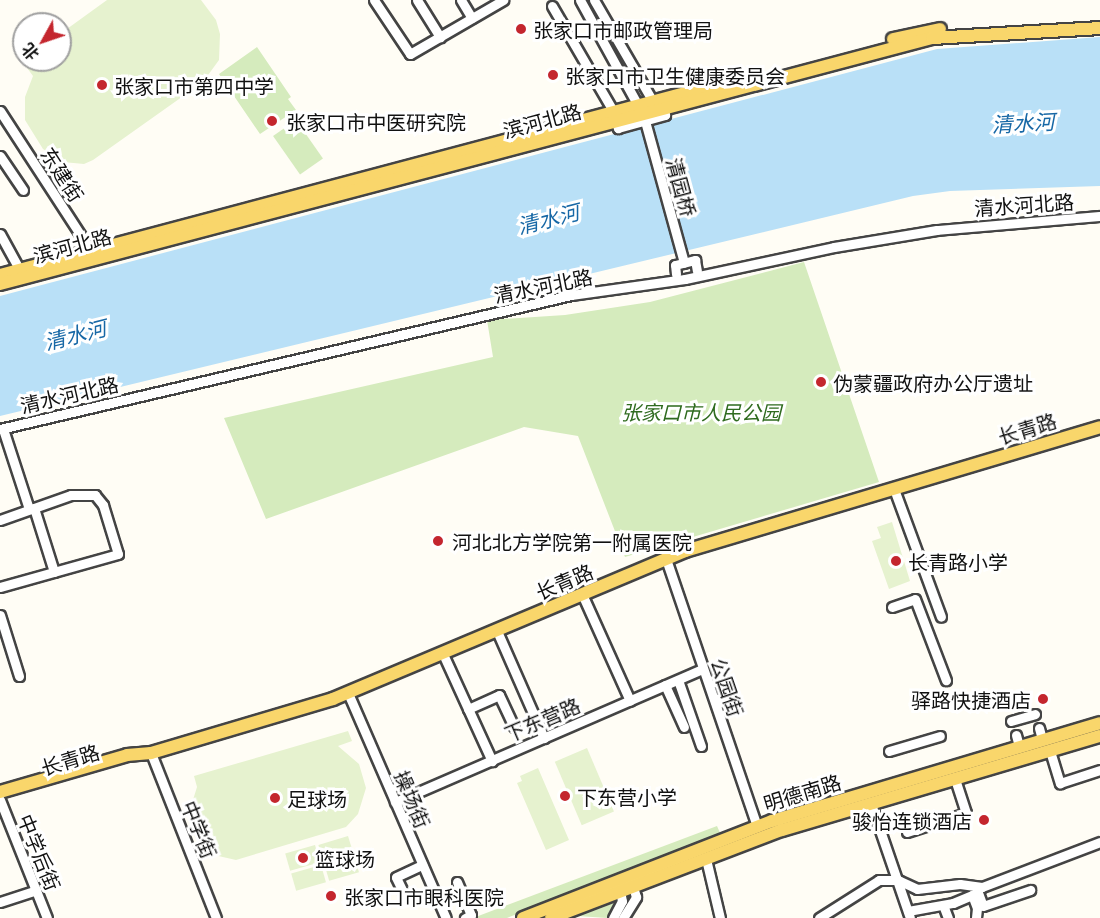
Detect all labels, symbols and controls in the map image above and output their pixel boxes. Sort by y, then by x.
north arrow [12,12,72,72]
place label: 张家口市邮政管理局 [533,17,713,41]
marker: 张家口市邮政管理局 [514,22,528,36]
text: 北 [15,38,44,66]
place label: 张家口市卫生健康委员会 [565,63,785,87]
marker: 张家口市卫生健康委员会 [546,68,560,82]
place label: 张家口市第四中学 [114,73,274,97]
marker: 张家口市第四中学 [95,78,109,92]
street label: 滨河北路 [500,98,584,142]
water label: 清水河 [991,108,1055,136]
place label: 张家口市中医研究院 [286,109,466,133]
marker: 张家口市中医研究院 [263,112,281,130]
street label: 东建街 [37,142,89,206]
street label: 清园桥 [663,155,701,219]
street label: 清水河北路 [973,189,1075,219]
water label: 清水河 [514,198,582,238]
street label: 滨河北路 [30,223,114,267]
street label: 清水河北路 [492,264,594,306]
water label: 清水河 [41,314,109,354]
place label: 伪蒙疆政府办公厅遗址 [833,370,1033,394]
street label: 清水河北路 [18,371,120,417]
marker: 伪蒙疆政府办公厅遗址 [814,375,828,389]
park label: 张家口市人民公园 [621,399,781,423]
street label: 长青路 [995,408,1059,448]
place label: 河北北方学院第一附属医院 [452,529,692,553]
marker: 河北北方学院第一附属医院 [429,532,447,550]
place label: 长青路小学 [908,549,1008,573]
marker: 长青路小学 [889,554,903,568]
street label: 长青路 [532,558,596,604]
street label: 公园街 [707,655,749,719]
place label: 驿路快捷酒店 [911,687,1031,711]
street label: 下东营路 [500,692,584,746]
marker: 驿路快捷酒店 [1036,692,1050,706]
street label: 长青路 [38,739,102,779]
street label: 操场街 [390,767,436,831]
street label: 明德南路 [760,769,844,815]
place label: 下东营小学 [577,784,677,808]
place label: 足球场 [287,786,347,810]
marker: 下东营小学 [558,789,572,803]
marker: 足球场 [268,791,282,805]
street label: 中学街 [178,797,222,861]
place label: 骏怡连锁酒店 [852,808,972,832]
street label: 中学后街 [14,810,66,894]
marker: 骏怡连锁酒店 [977,813,991,827]
place label: 篮球场 [315,846,375,870]
marker: 篮球场 [296,851,310,865]
place label: 张家口市眼科医院 [344,884,504,908]
marker: 张家口市眼科医院 [322,887,340,905]

